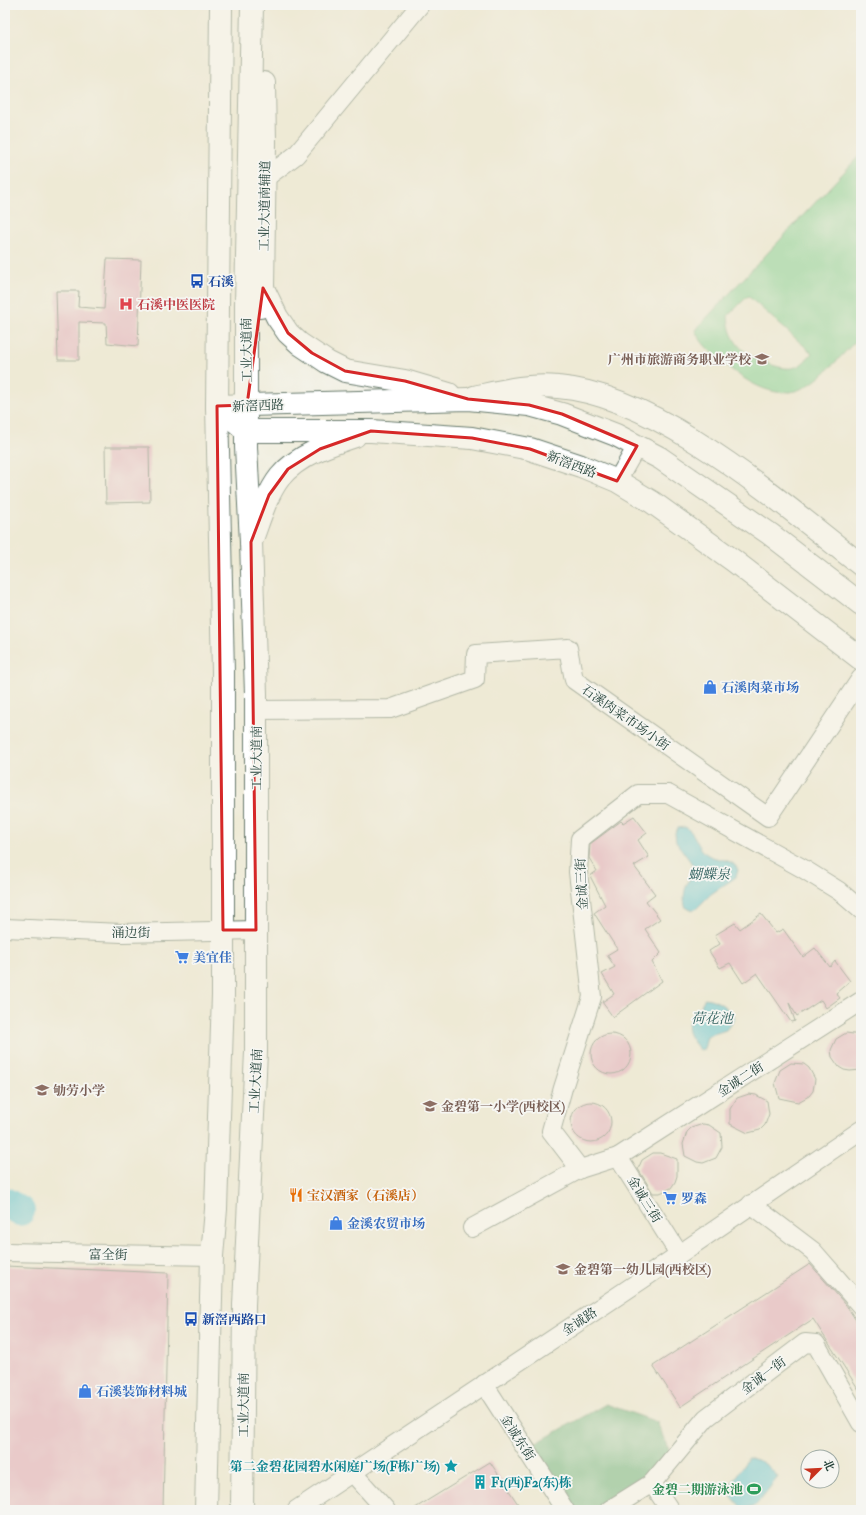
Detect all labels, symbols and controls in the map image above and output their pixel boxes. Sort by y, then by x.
street label: 工业大道南辅道 [256,160,274,252]
bus stop icon: 石溪 [189,273,205,289]
place label: 石溪 [208,274,234,290]
hospital icon: 石溪中医医院 [118,296,134,312]
place label: 石溪中医医院 [137,297,215,313]
street label: 工业大道南 [238,317,256,383]
school or university icon: 广州市旅游商务职业学校 [754,351,770,367]
place label: 广州市旅游商务职业学校 [608,352,751,368]
street label: 新滘西路 [232,397,284,415]
street label: 新滘西路 [544,448,599,482]
shop icon: 石溪肉菜市场 [702,679,718,695]
place label: 石溪肉菜市场 [721,680,799,696]
street label: 石溪肉菜市场小街 [578,681,673,754]
street label: 工业大道南 [249,725,265,791]
street label: 金诚三街 [573,858,591,910]
water label: 蝴蝶泉 [688,866,731,883]
street label: 涌边街 [111,925,151,941]
supermarket icon: 美宜佳 [174,949,190,965]
place label: 美宜佳 [193,950,232,966]
water label: 荷花池 [691,1010,735,1027]
street label: 工业大道南 [246,1048,266,1114]
street label: 金诚二街 [714,1059,767,1101]
school or university icon: 劬劳小学 [34,1082,50,1098]
place label: 劬劳小学 [53,1083,105,1099]
school or university icon: 金碧第一小学(西校区) [422,1098,438,1114]
place label: 金碧第一小学(西校区) [441,1099,565,1115]
street label: 金诚三街 [624,1173,665,1226]
restaurant icon: 宝汉酒家（石溪店） [288,1187,304,1203]
place label: 宝汉酒家（石溪店） [307,1188,424,1204]
supermarket icon: 罗森 [662,1190,678,1206]
place label: 罗森 [681,1191,707,1207]
shop icon: 金溪农贸市场 [328,1215,344,1231]
place label: 金溪农贸市场 [347,1216,425,1232]
street label: 富全街 [88,1247,128,1263]
school or university icon: 金碧第一幼儿园(西校区) [555,1261,571,1277]
place label: 金碧第一幼儿园(西校区) [574,1262,711,1278]
street label: 金诚路 [559,1304,600,1339]
bus stop icon: 新滘西路口 [183,1311,199,1327]
place label: 新滘西路口 [202,1312,267,1328]
street label: 金诚一街 [738,1354,789,1398]
street label: 工业大道南 [236,1372,252,1438]
shop icon: 石溪装饰材料城 [77,1383,93,1399]
place label: 石溪装饰材料城 [96,1384,187,1400]
street label: 金诚东街 [496,1411,538,1464]
north arrow [800,1449,840,1489]
text: 北 [821,1457,837,1473]
place icon: 第二金碧花园碧水闲庭广场(F栋广场) [443,1458,459,1474]
place label: 第二金碧花园碧水闲庭广场(F栋广场) [230,1459,440,1475]
building icon: F1(西)F2(东)栋 [472,1474,488,1490]
place label: F1(西)F2(东)栋 [491,1475,572,1491]
sports icon: 金碧二期游泳池 [746,1481,762,1497]
place label: 金碧二期游泳池 [652,1482,743,1498]

